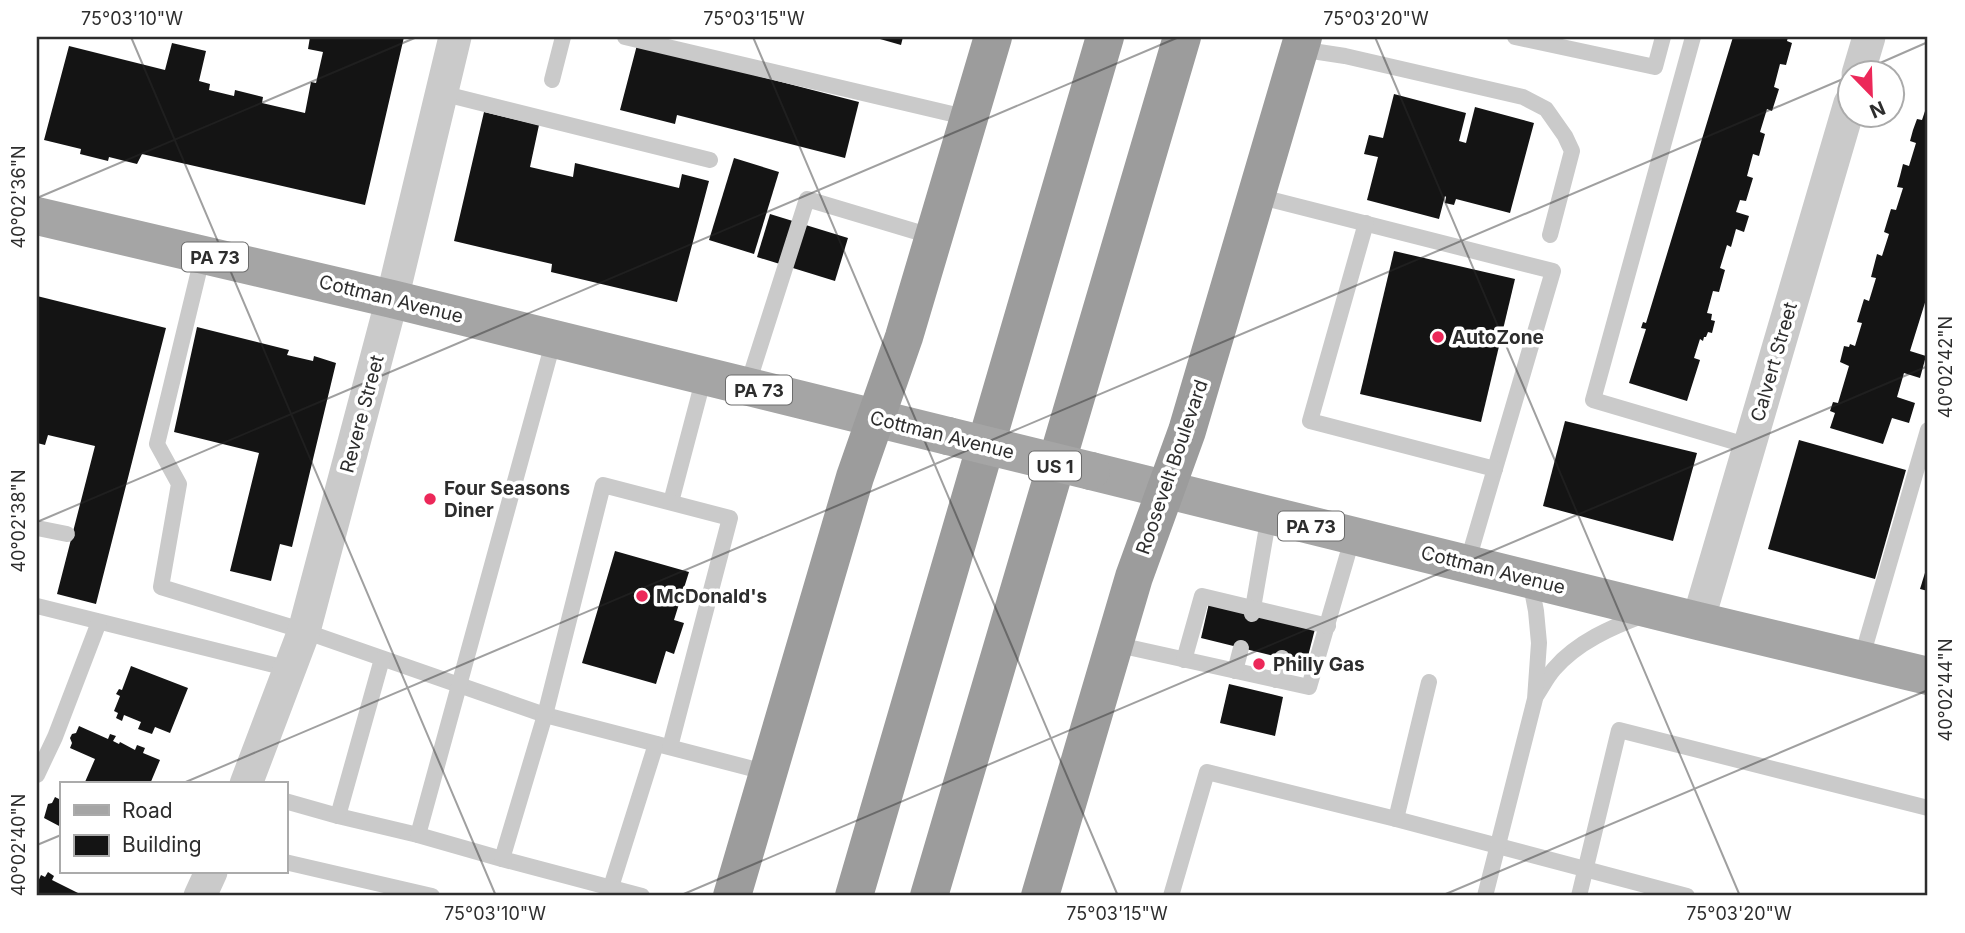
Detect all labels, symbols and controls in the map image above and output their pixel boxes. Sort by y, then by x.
text: 75°03'10"W [81,8,183,29]
text: 75°03'15"W [703,8,805,29]
text: 75°03'20"W [1323,8,1429,29]
north arrow [1836,60,1906,130]
text: N [1866,96,1889,123]
text: 40°02'36"N [8,145,29,249]
road number: PA 73 [182,243,248,272]
street label: Cottman Avenue [316,270,466,328]
street label: Calvert Street [1746,300,1802,424]
text: 40°02'42"N [1935,316,1956,418]
place label: AutoZone [1452,326,1544,349]
marker: AutoZone [1430,329,1446,345]
street label: Revere Street [335,353,389,475]
road number: PA 73 [726,376,792,404]
street label: Roosevelt Boulevard [1131,377,1213,557]
street label: Cottman Avenue [867,406,1017,464]
road number: US 1 [1029,452,1081,480]
text: 40°02'38"N [8,469,29,573]
place label: Four Seasons Diner [444,477,570,522]
marker: Four Seasons Diner [422,491,438,507]
road number: PA 73 [1278,512,1344,540]
street label: Cottman Avenue [1418,541,1568,599]
place label: McDonald's [656,585,767,608]
marker: McDonald's [634,588,650,604]
text: 40°02'44"N [1935,639,1956,742]
place label: Philly Gas [1273,653,1365,676]
marker: Philly Gas [1251,656,1267,672]
legend [60,782,287,874]
text: 40°02'40"N [8,794,29,896]
text: Road [122,798,173,823]
text: Building [122,832,202,857]
text: 75°03'10"W [444,903,546,924]
text: 75°03'15"W [1066,903,1168,924]
text: 75°03'20"W [1686,903,1792,924]

